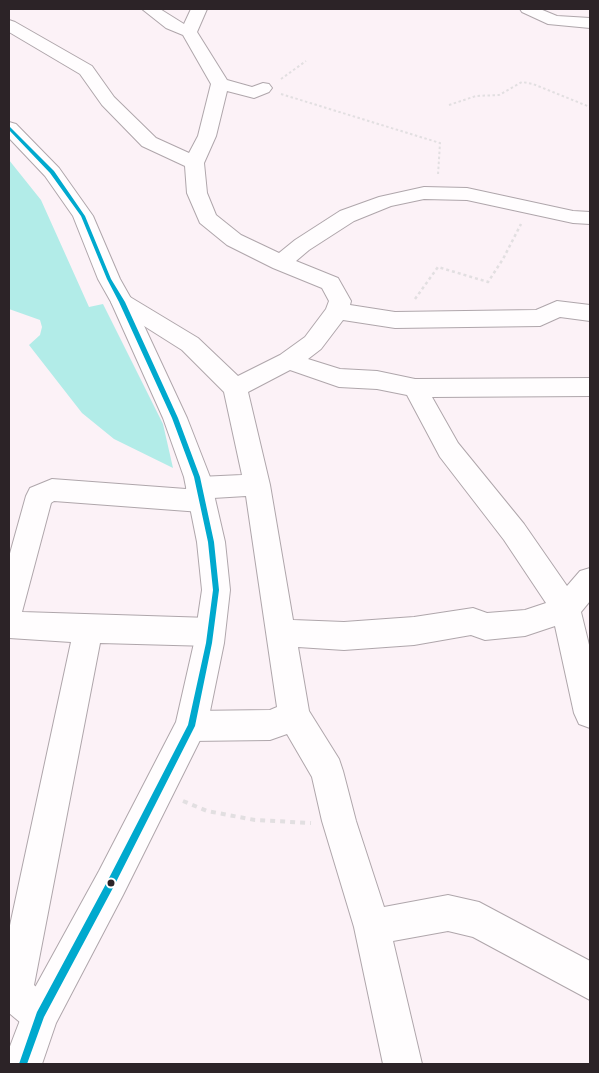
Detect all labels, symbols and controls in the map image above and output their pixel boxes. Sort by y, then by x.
unlabelled marker [106,878,116,888]

